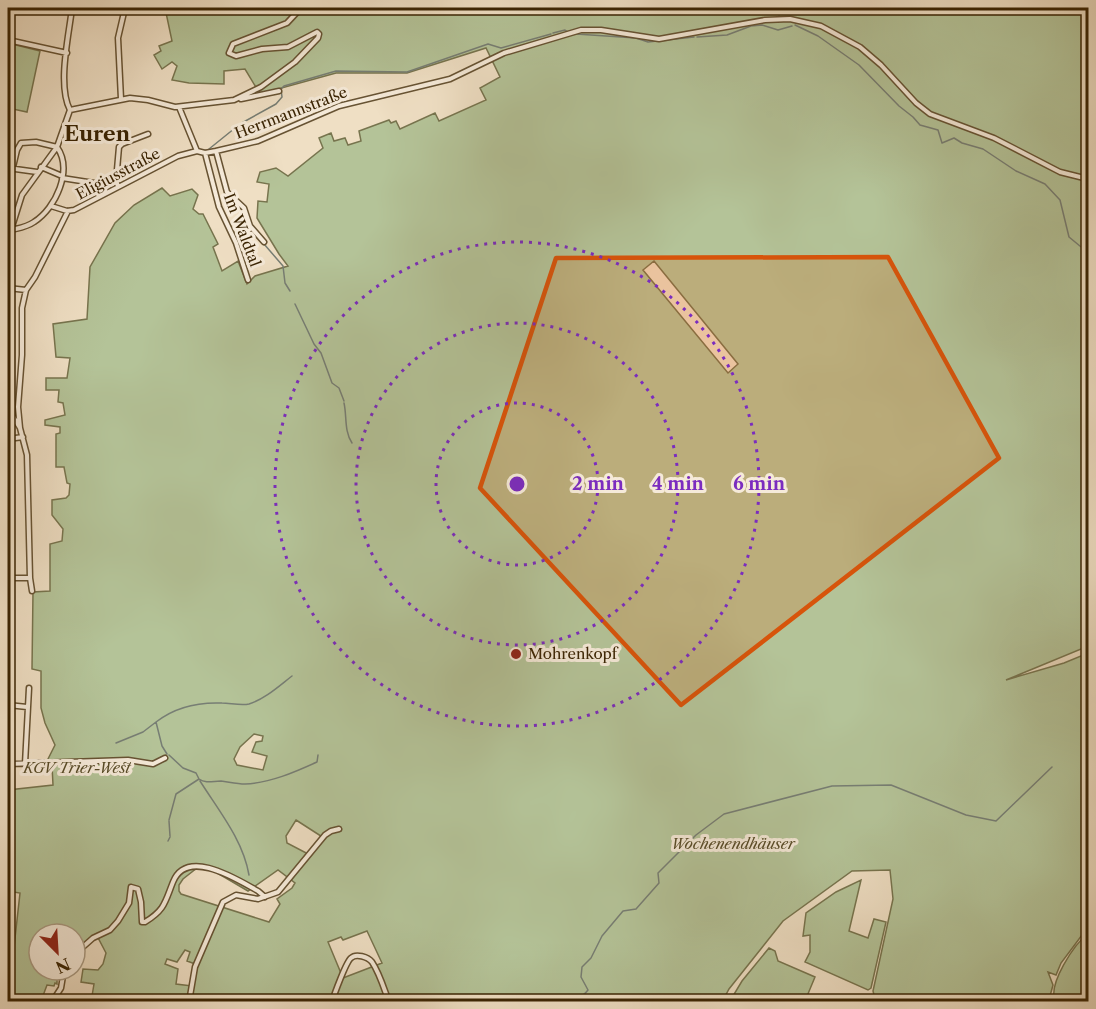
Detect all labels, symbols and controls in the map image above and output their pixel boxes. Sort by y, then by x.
street label: Herrmannstraße [232,82,350,143]
district label: Euren [64,121,131,146]
street label: Eligiusstraße [73,143,163,204]
street label: Im Waldtal [220,190,265,270]
text: 2 min [572,473,625,495]
text: 4 min [652,473,705,495]
text: 6 min [733,473,786,495]
centre of rings [507,474,527,494]
place label: Mohrenkopf [528,644,619,663]
marker: Mohrenkopf [509,647,523,661]
park label: KGV Trier-West [22,758,132,777]
park label: Wochenendhäuser [671,834,796,853]
north arrow [27,922,87,982]
text: N [53,954,74,978]

